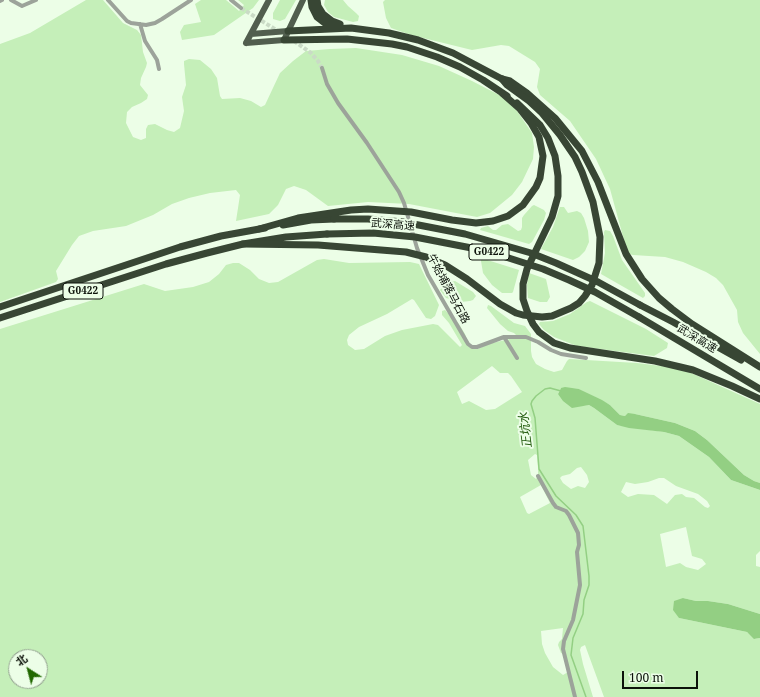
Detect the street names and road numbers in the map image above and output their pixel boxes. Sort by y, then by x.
street label: 武深高速 [371,217,415,233]
road number: G0422 [469,244,509,260]
street label: 牛始埔落马石路 [424,252,472,326]
road number: G0422 [63,283,103,299]
street label: 武深高速 [675,322,719,356]

